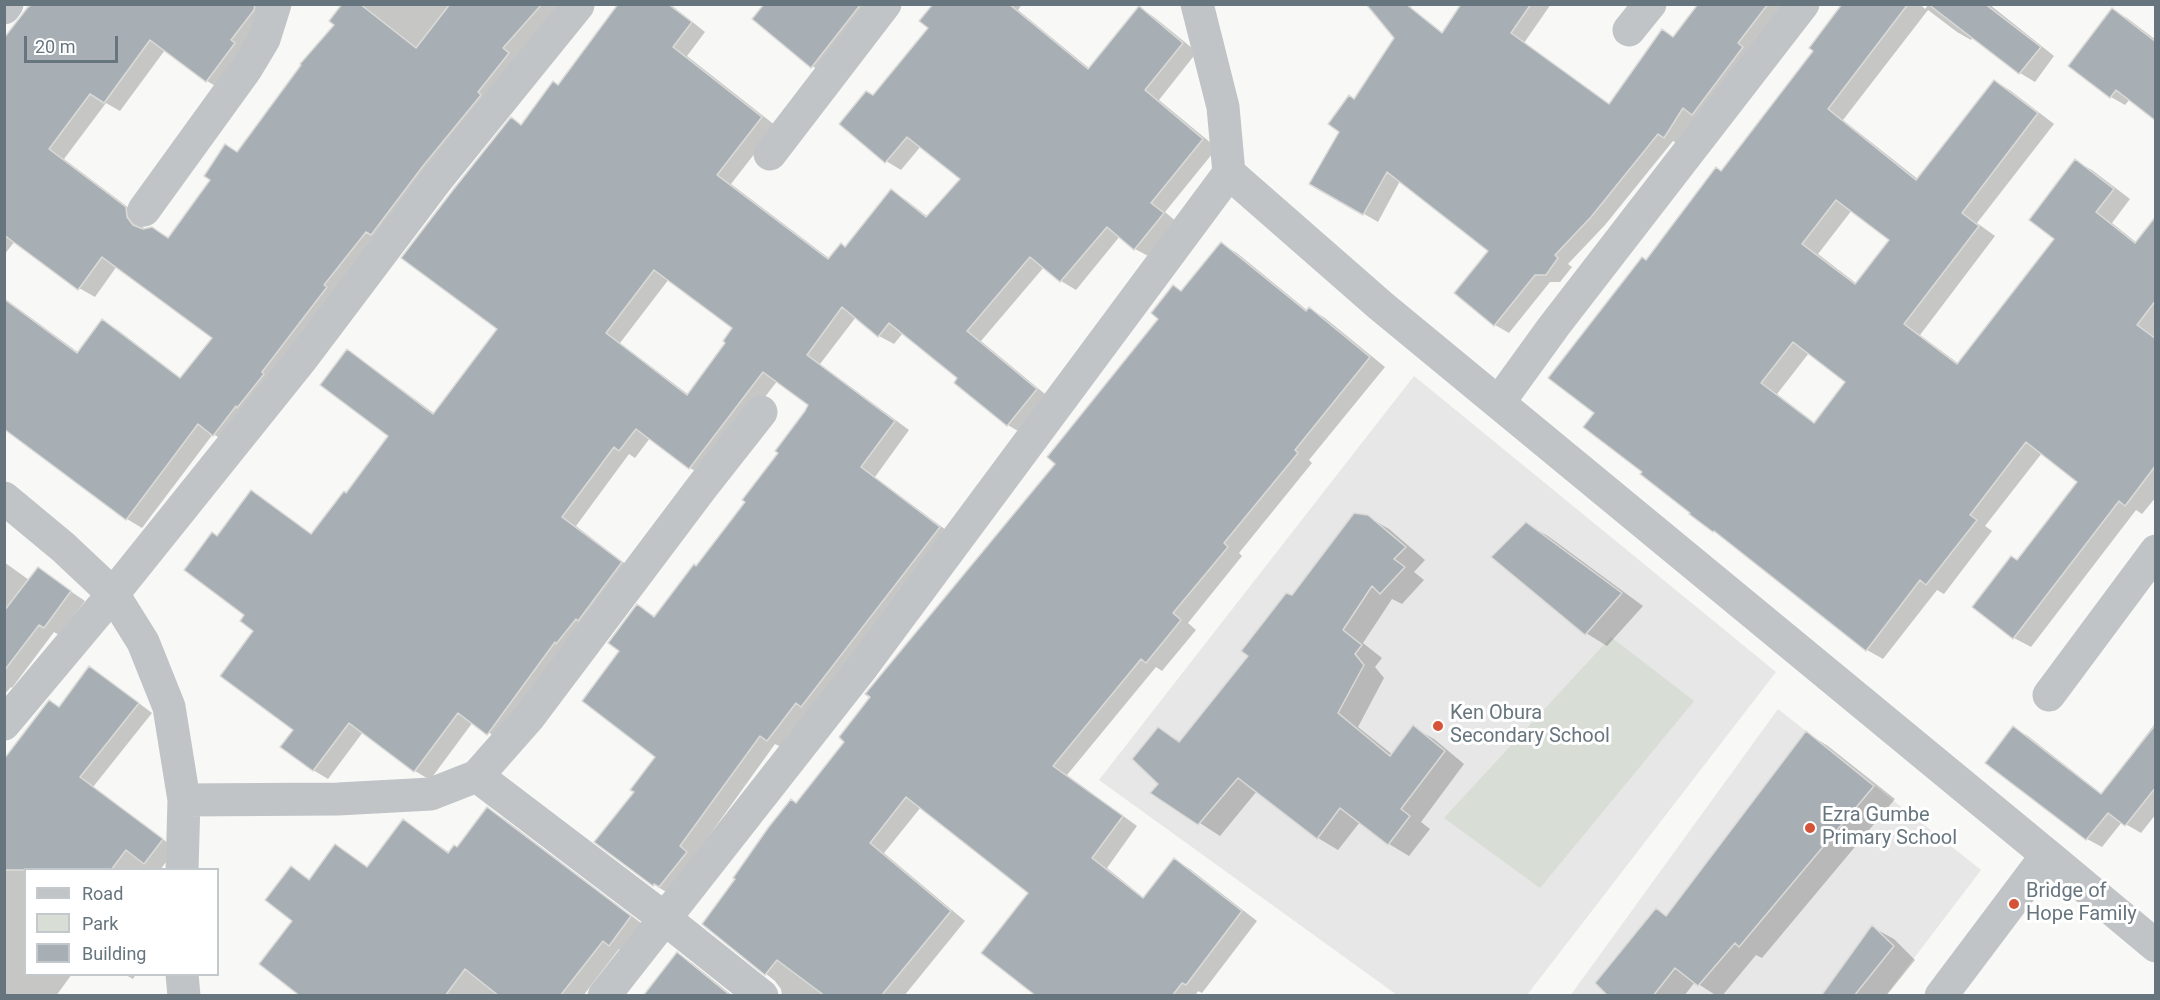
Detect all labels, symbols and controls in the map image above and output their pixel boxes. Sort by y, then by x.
scale bar [27,24,122,62]
text: 20 m [35,36,75,57]
place label: Ken Obura Secondary School [1450,702,1610,749]
marker: Ken Obura Secondary School [1431,719,1445,733]
place label: Ezra Gumbe Primary School [1822,804,1957,851]
marker: Ezra Gumbe Primary School [1803,821,1817,835]
legend [24,868,219,976]
place label: Bridge of Hope Family [2026,880,2137,927]
text: Road [82,883,123,904]
marker: Bridge of Hope Family [2007,897,2021,911]
text: Park [82,913,118,934]
text: Building [82,943,146,964]

